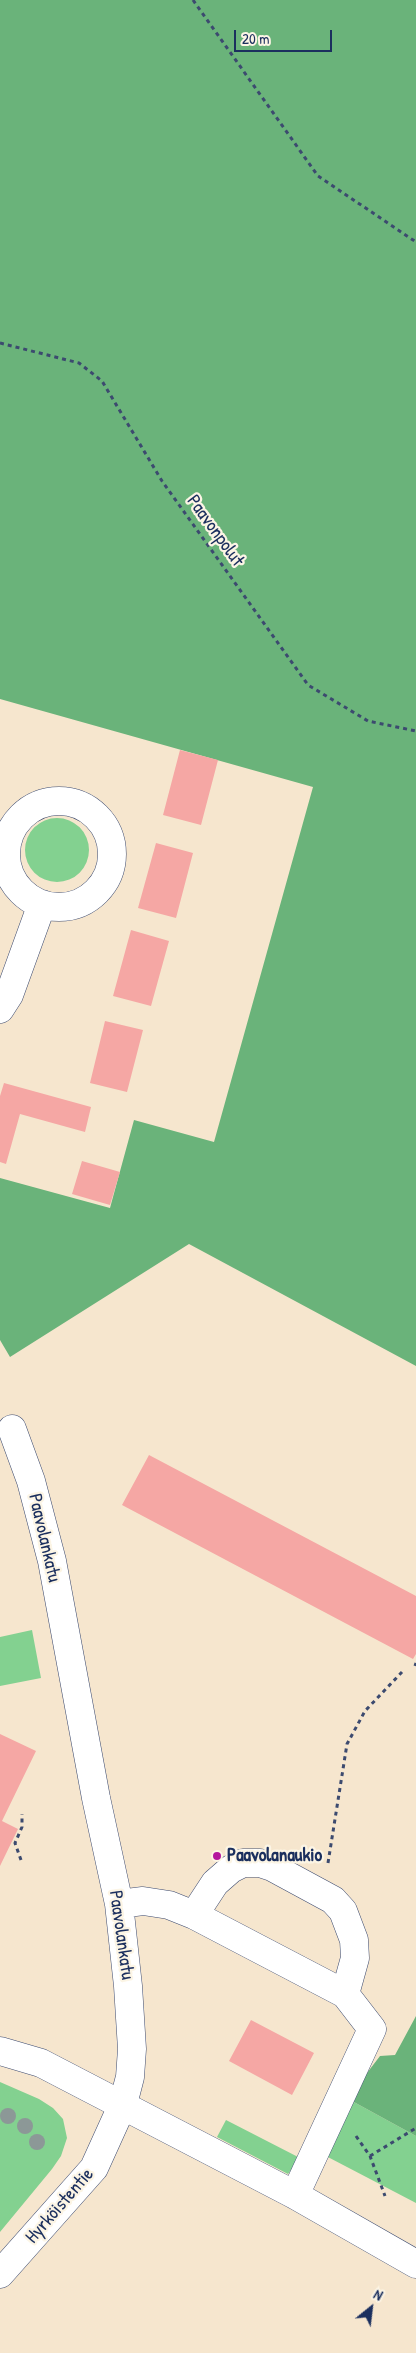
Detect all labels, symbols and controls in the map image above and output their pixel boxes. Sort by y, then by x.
scale bar [236,20,334,52]
text: 20 m [242,28,269,49]
street label: Paavonpolut [181,491,249,571]
street label: Paavolankatu [23,1492,65,1584]
place label: Paavolanaukio [227,1845,322,1867]
marker: Paavolanaukio [211,1850,223,1862]
street label: Paavolankatu [103,1889,139,1981]
street label: Hyrköistentie [21,2164,99,2248]
north arrow [346,2283,396,2333]
text: N [371,2284,386,2305]

